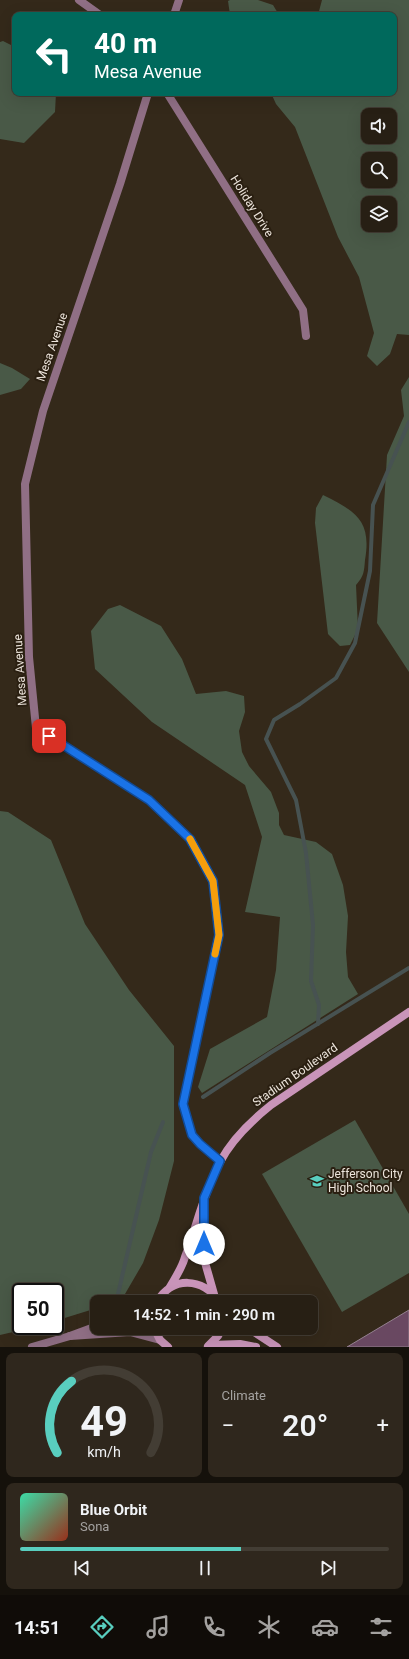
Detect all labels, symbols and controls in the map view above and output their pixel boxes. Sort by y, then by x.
text: 40 m [94,27,157,60]
icon: left [28,28,80,80]
text: Mesa Avenue [94,61,202,82]
map controls [361,108,397,232]
button: sound [361,108,397,144]
button: search [361,152,397,188]
street label: Holiday Drive [227,173,277,239]
button: layers [361,196,397,232]
street label: Mesa Avenue [34,311,70,383]
street label: Mesa Avenue [11,634,29,706]
pin [32,719,66,753]
icon: arrive [38,725,60,747]
street label: Stadium Boulevard [250,1040,340,1110]
place label: Jefferson City High School [328,1167,403,1195]
school or university icon: Jefferson City High School [309,1173,325,1189]
position arrow [183,1223,225,1265]
speed limit sign: 50 [12,1283,64,1335]
text: 14:52 · 1 min · 290 m [133,1306,275,1324]
text: Climate [222,1388,266,1403]
text: 49 [80,1397,128,1446]
text: 20° [282,1408,328,1443]
text: − [222,1413,234,1438]
text: + [377,1413,389,1438]
text: km/h [87,1444,121,1460]
text: Blue Orbit [80,1501,147,1519]
text: Sona [80,1519,109,1534]
icon: previous [71,1557,93,1579]
icon: pause [194,1557,216,1579]
icon: next [317,1557,339,1579]
icon: directions [88,1613,116,1641]
icon: music [144,1613,172,1641]
icon: phone [200,1613,228,1641]
icon: climate [255,1613,283,1641]
icon: car [311,1613,339,1641]
icon: filters [367,1613,395,1641]
text: 14:51 [14,1617,60,1638]

